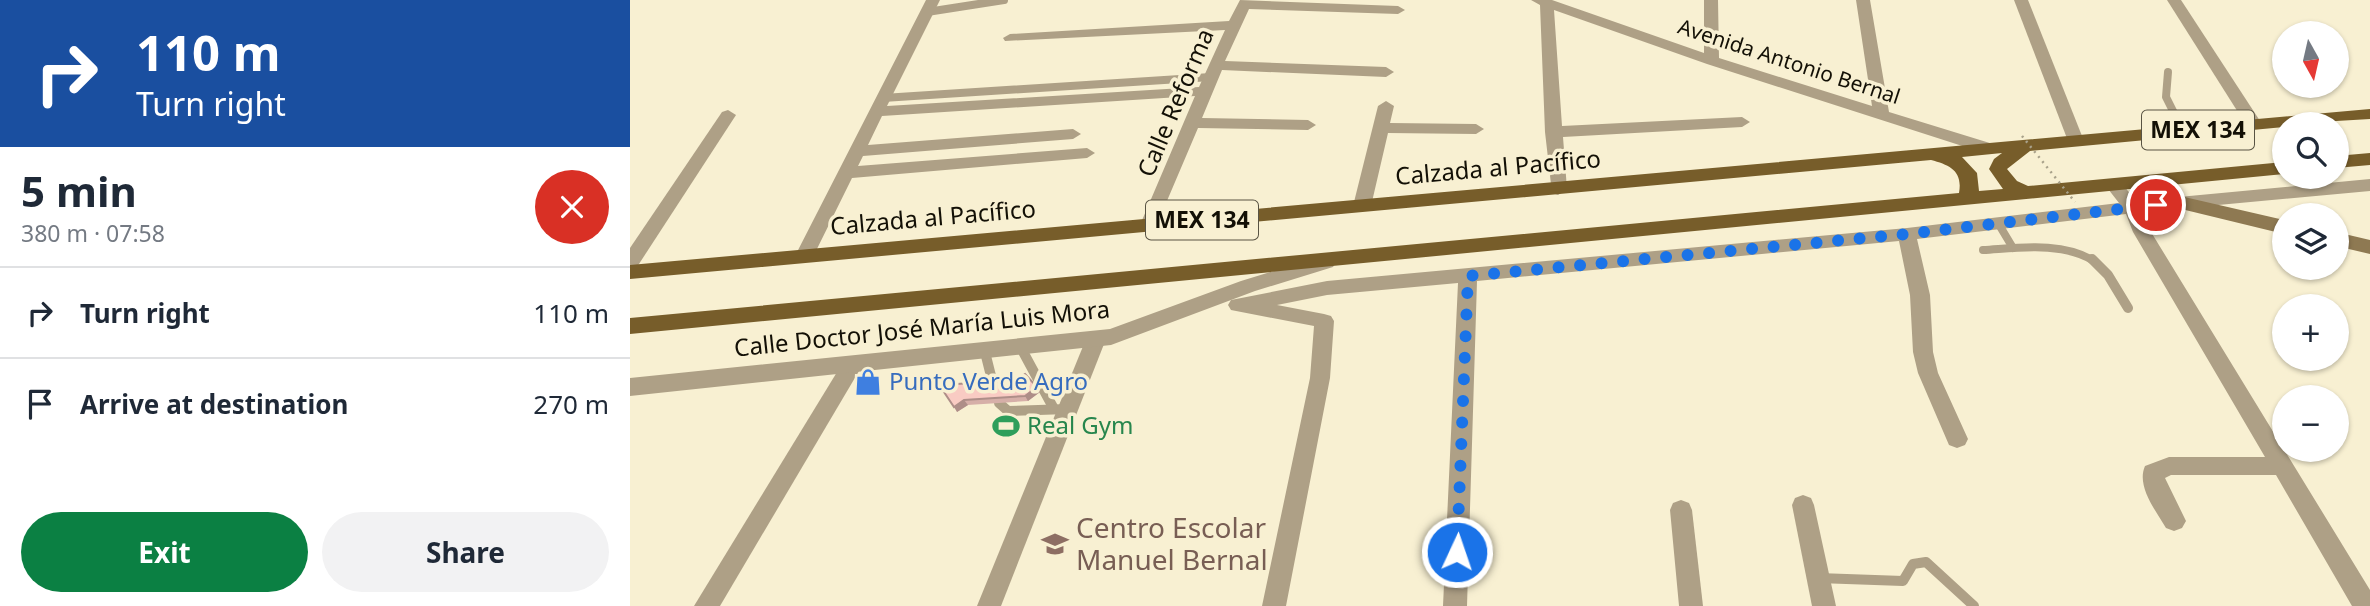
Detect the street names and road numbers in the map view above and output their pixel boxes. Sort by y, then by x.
street label: Avenida Antonio Bernal [1675,12,1904,110]
street label: Calle Reforma [1129,23,1221,182]
road number: MEX 134 [2142,111,2254,150]
street label: Calzada al Pacífico [1394,141,1602,192]
street label: Calzada al Pacífico [829,191,1037,242]
road number: MEX 134 [1146,200,1258,240]
street label: Calle Doctor José María Luis Mora [732,291,1111,364]

